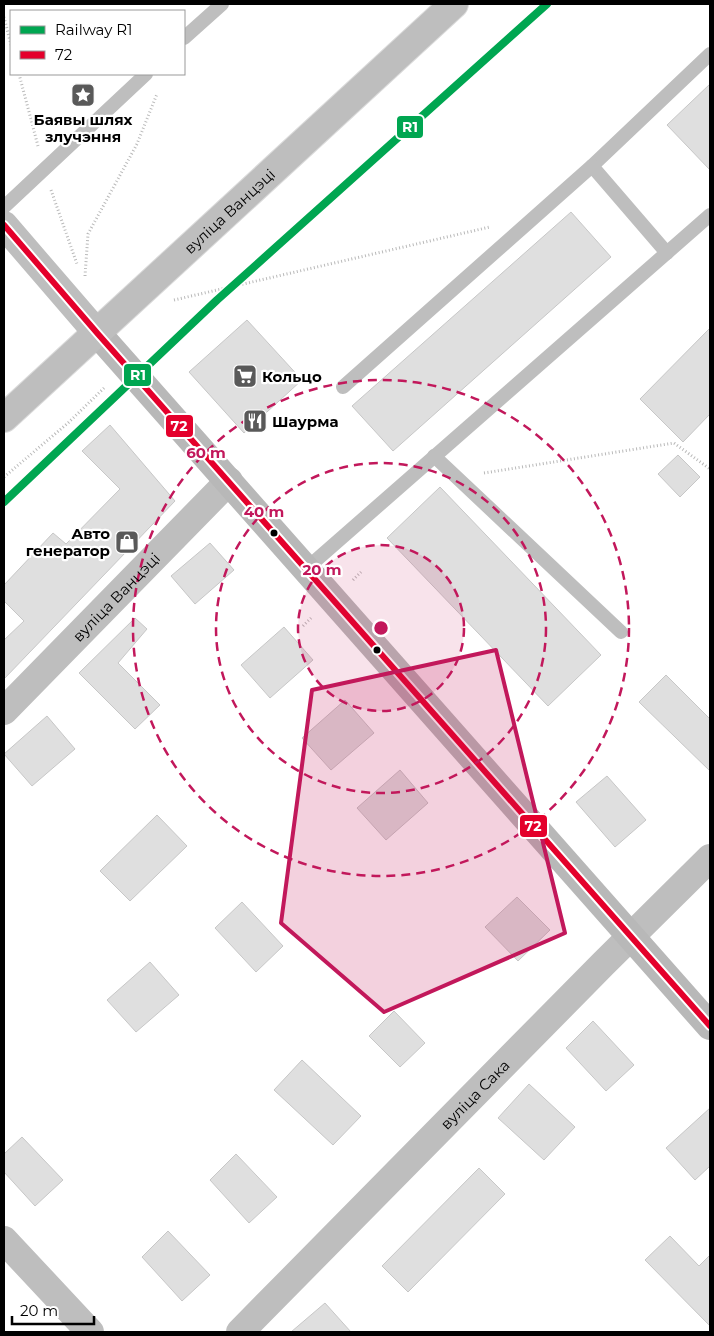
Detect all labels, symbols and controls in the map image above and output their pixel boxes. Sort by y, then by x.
legend [10,10,185,75]
text: Railway R1 [55,20,132,39]
text: 72 [55,45,72,64]
place icon: Баявы шлях злучэння [70,82,96,108]
place label: Баявы шлях злучэння [34,110,133,146]
line badge: R1 [396,115,424,139]
text: R1 [402,118,418,136]
street label: вуліца Ванцэці [180,164,279,257]
line badge: R1 [123,363,152,387]
supermarket icon: Кольцо [232,363,258,389]
text: R1 [130,366,146,384]
place label: Кольцо [262,367,322,386]
restaurant icon: Шаурма [242,408,268,434]
place label: Шаурма [272,412,338,431]
line badge: 72 [165,414,194,438]
text: 72 [171,417,187,435]
text: 60 m [186,443,226,462]
text: 40 m [244,502,284,521]
place label: Авто генератор [26,524,110,560]
unlabelled marker [269,528,279,538]
shop icon: Авто генератор [114,529,140,555]
street label: вуліца Ванцэці [68,548,164,645]
text: 20 m [302,560,342,579]
centre of rings [372,619,390,637]
unlabelled marker [372,645,382,655]
line badge: 72 [519,814,548,838]
text: 72 [525,817,541,835]
street label: вуліца Сака [436,1055,513,1133]
scale bar [12,1294,95,1326]
text: 20 m [20,1301,58,1320]

